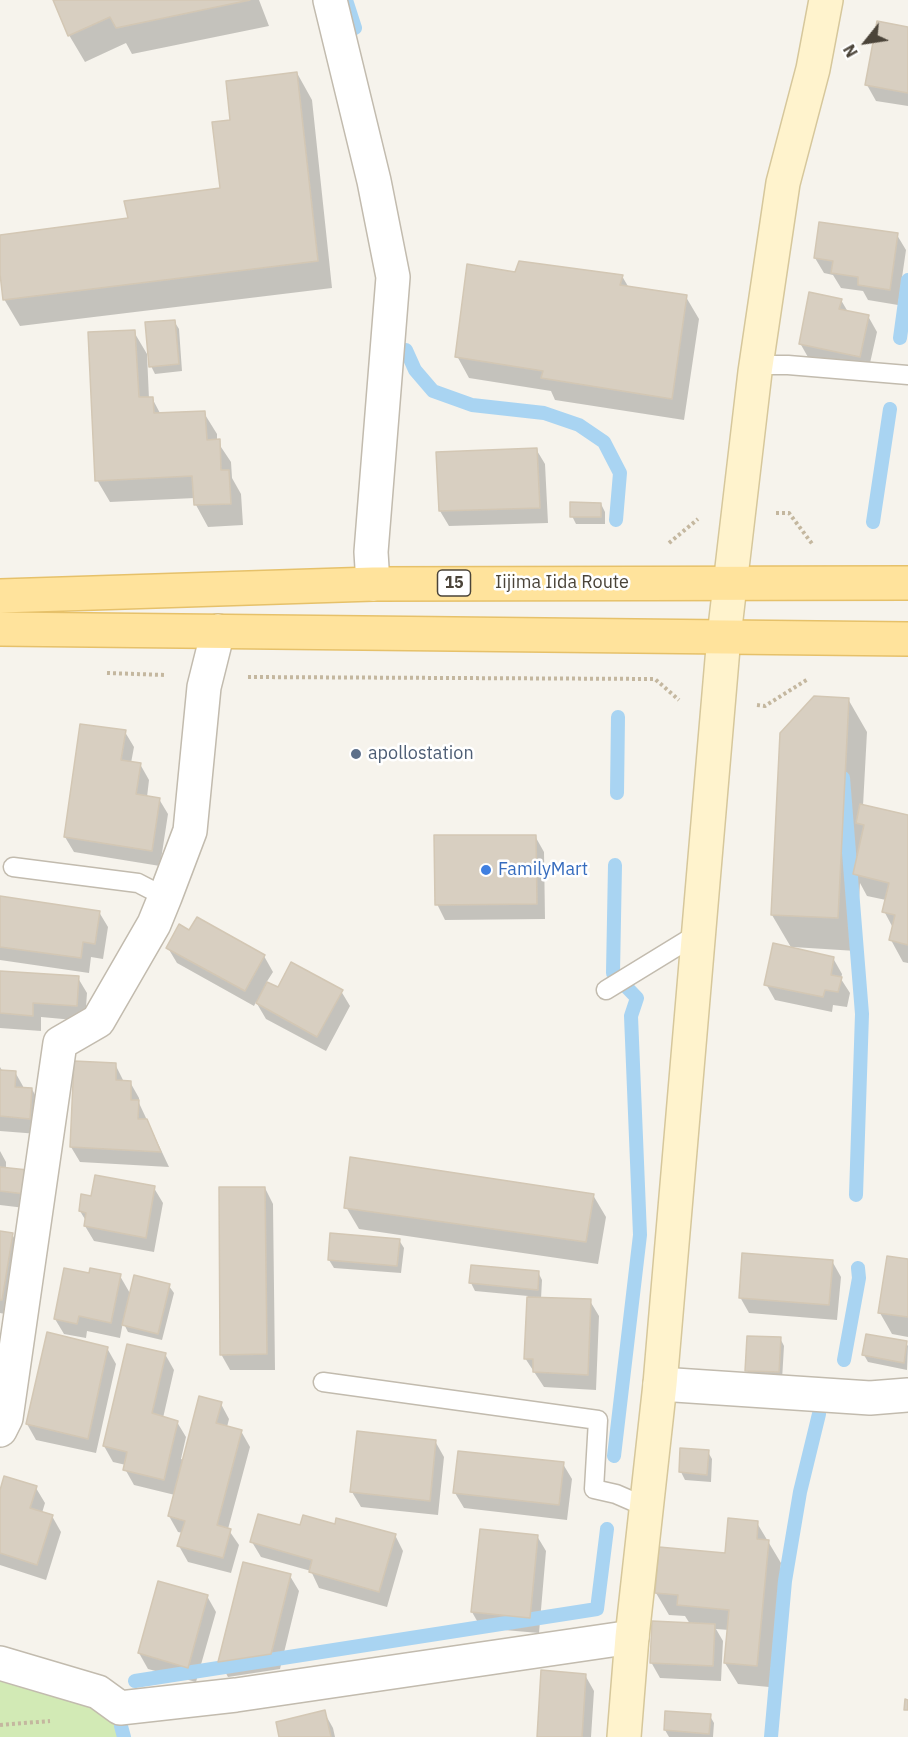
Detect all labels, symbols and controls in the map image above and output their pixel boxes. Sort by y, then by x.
north arrow [836,12,896,72]
text: N [839,41,862,61]
road number: 15 [438,570,470,596]
street label: Iijima Iida Route [495,572,629,594]
place label: apollostation [368,743,474,765]
marker: apollostation [349,747,363,761]
place label: FamilyMart [498,859,588,881]
marker: FamilyMart [479,863,493,877]

